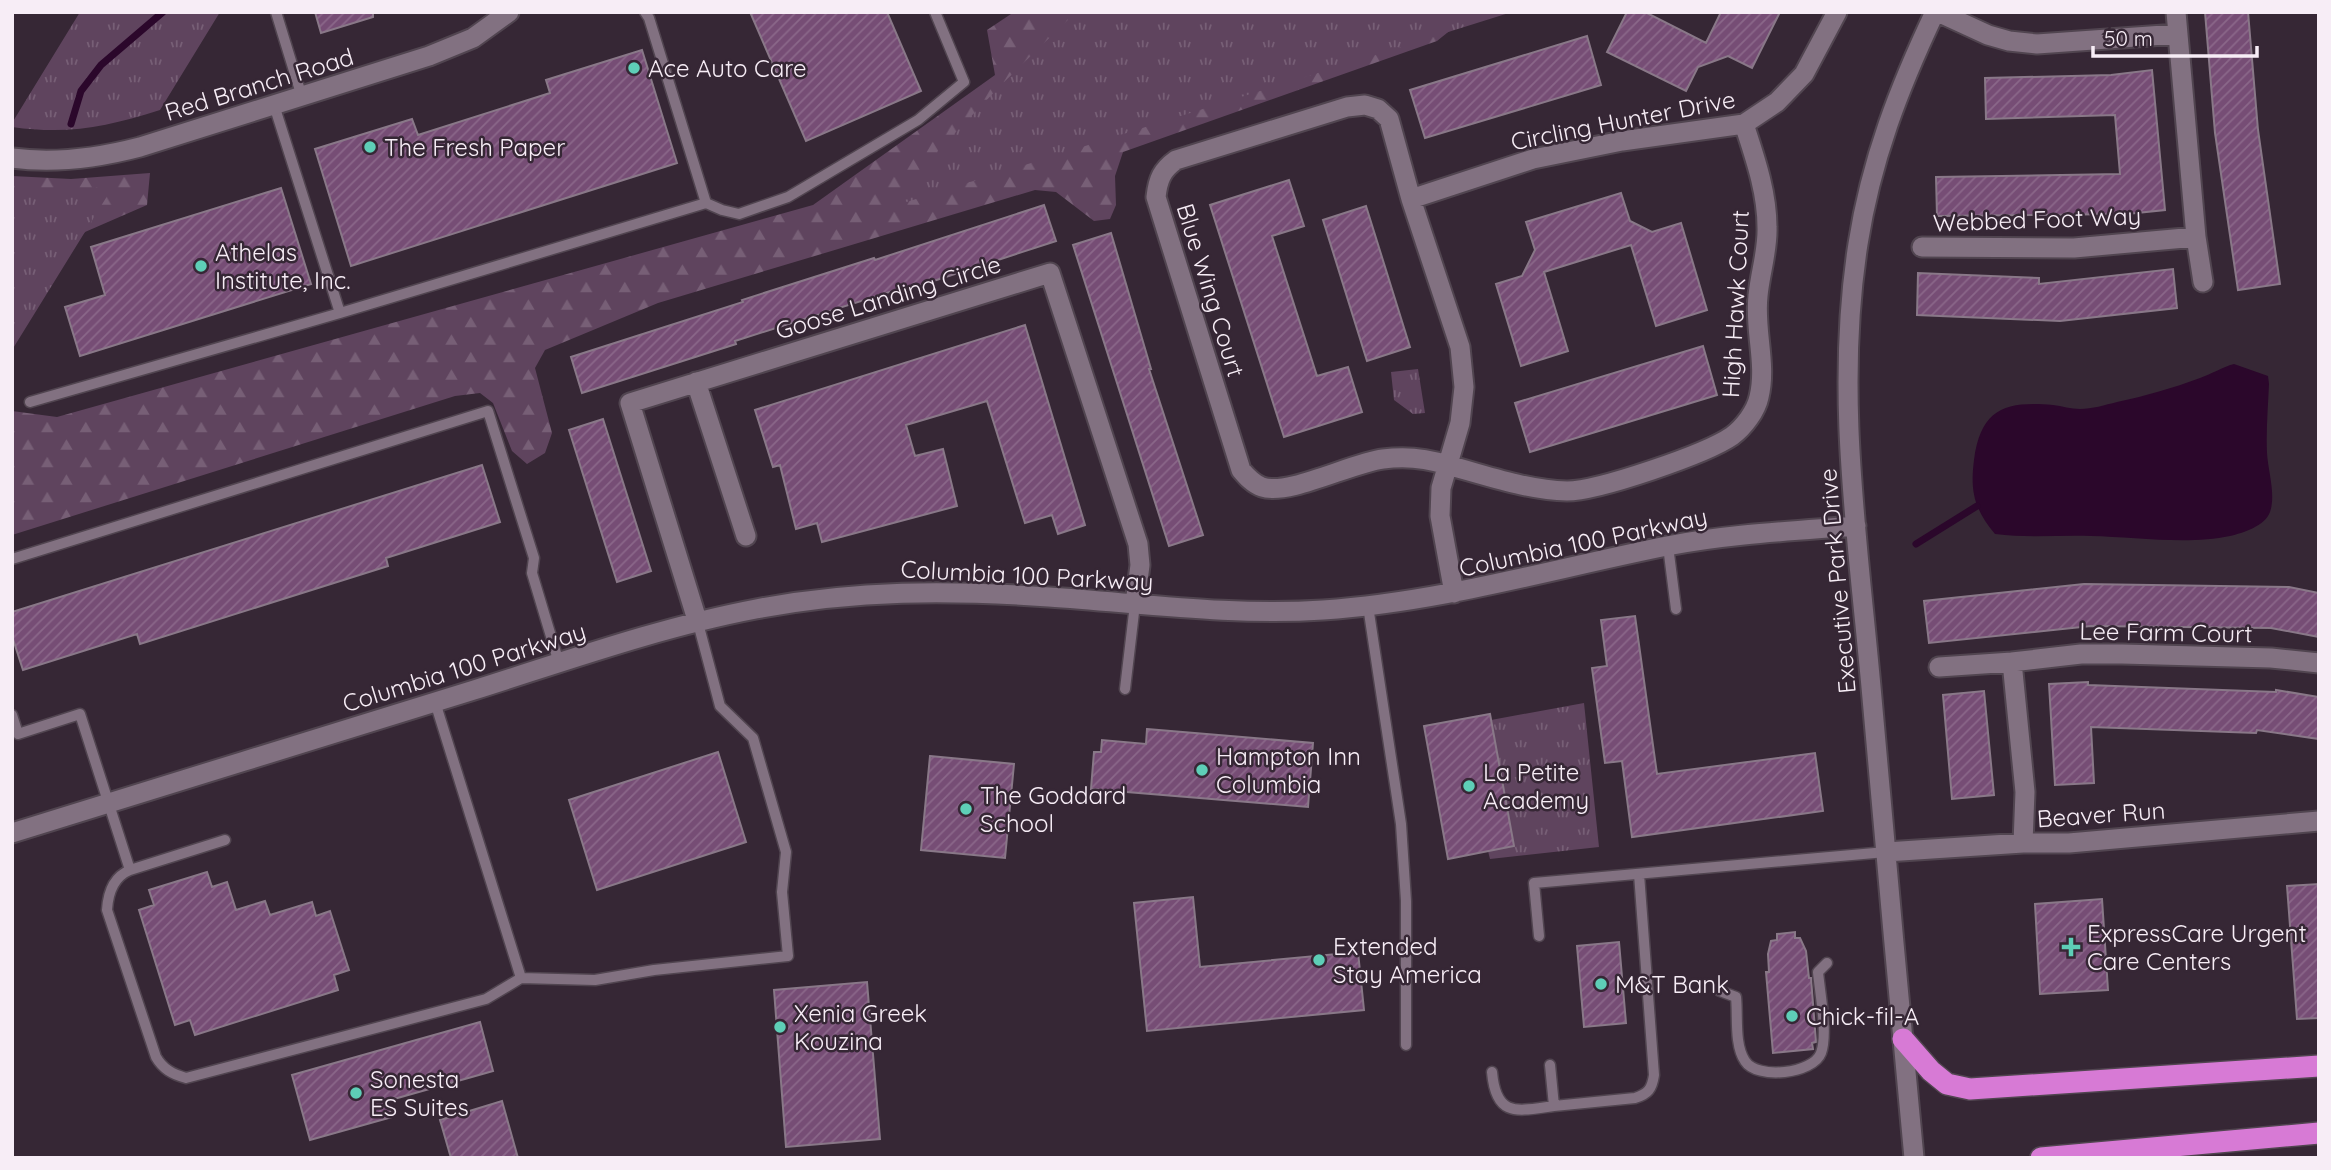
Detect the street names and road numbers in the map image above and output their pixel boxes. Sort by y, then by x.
street label: Red Branch Road [161,41,357,127]
street label: Circling Hunter Drive [1508,84,1738,156]
street label: Blue Wing Court [1170,200,1252,380]
street label: Webbed Foot Way [1932,200,2142,238]
street label: High Hawk Court [1715,209,1755,399]
street label: Goose Landing Circle [772,248,1004,346]
street label: Executive Park Drive [1812,467,1862,695]
street label: Columbia 100 Parkway [1456,501,1710,583]
street label: Columbia 100 Parkway [900,553,1154,597]
street label: Lee Farm Court [2079,615,2253,649]
street label: Columbia 100 Parkway [339,616,589,718]
street label: Beaver Run [2036,795,2166,833]

